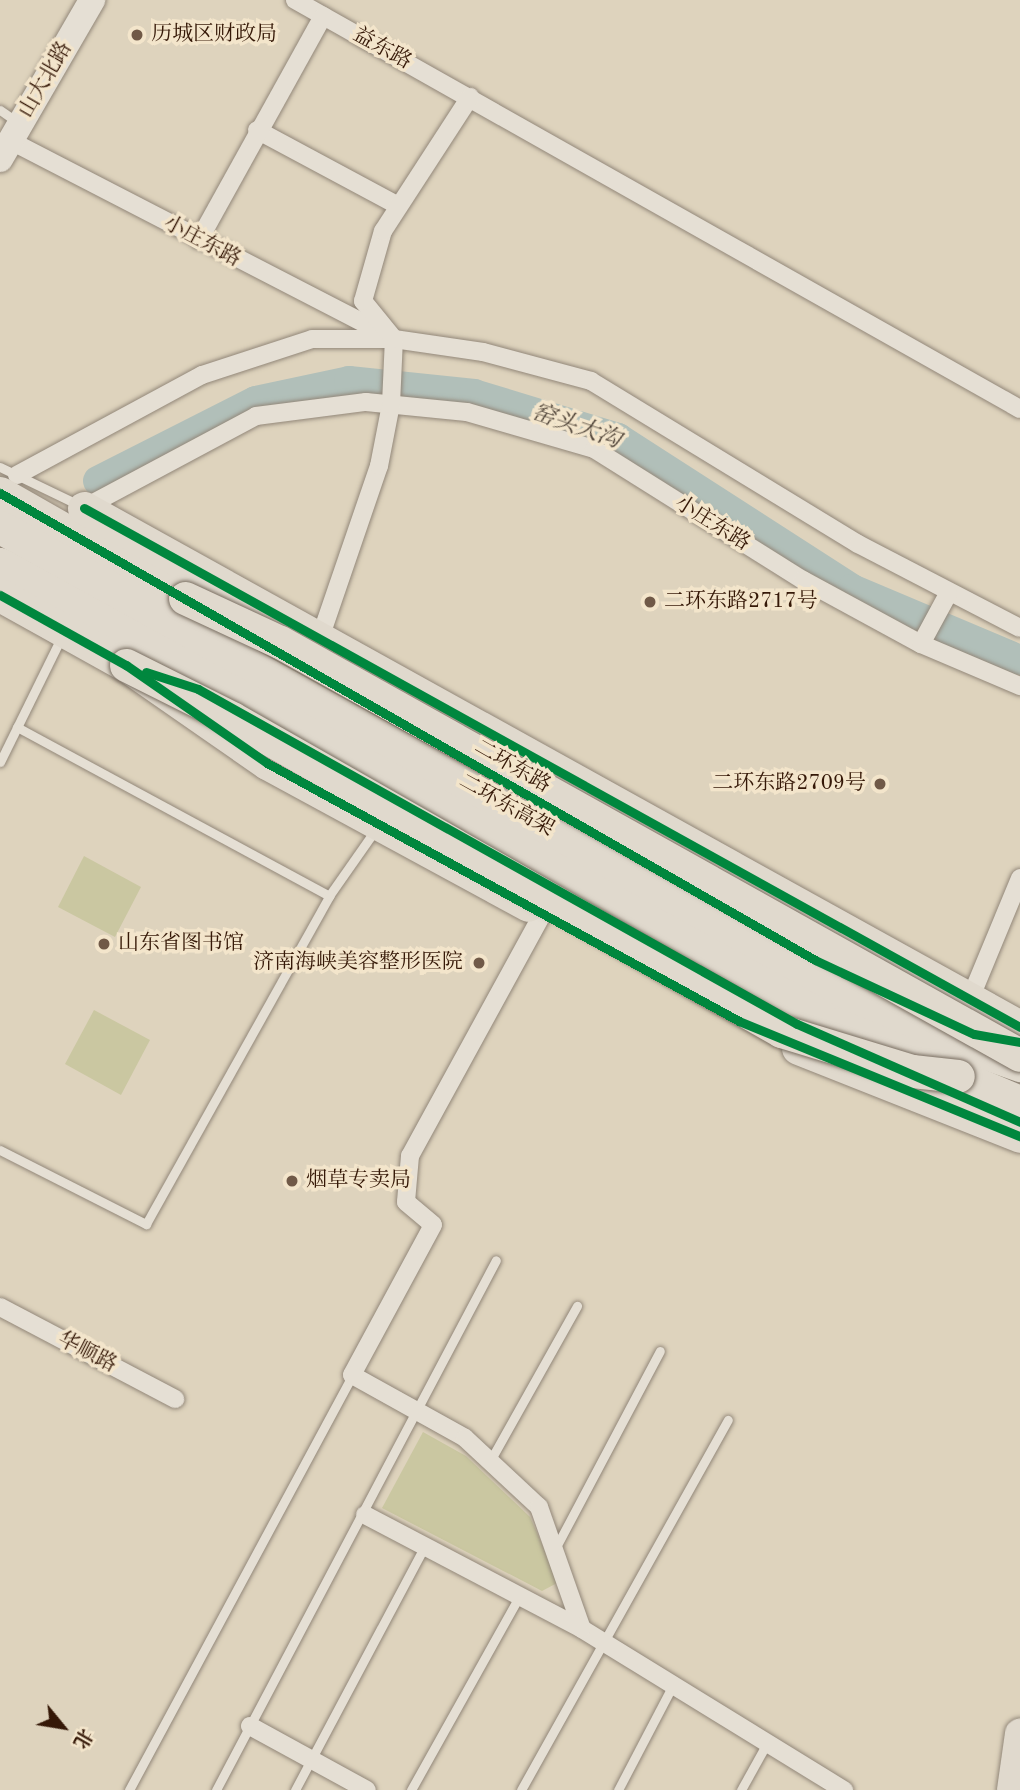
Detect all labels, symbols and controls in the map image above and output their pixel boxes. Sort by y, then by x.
place label: 历城区财政局 [151,22,277,48]
street label: 益东路 [348,23,416,75]
marker: 历城区财政局 [129,27,145,43]
street label: 山大北路 [14,37,78,123]
street label: 小庄东路 [159,211,245,273]
water label: 窑头大沟 [528,399,624,455]
street label: 小庄东路 [670,491,754,557]
place label: 二环东路2717号 [664,589,818,615]
marker: 二环东路2717号 [642,594,658,610]
street label: 二环东路 [469,735,555,799]
street label: 二环东高架 [454,770,558,842]
place label: 二环东路2709号 [712,771,866,797]
marker: 二环东路2709号 [872,776,888,792]
place label: 山东省图书馆 [118,931,244,957]
marker: 山东省图书馆 [96,936,112,952]
place label: 济南海峡美容整形医院 [253,950,463,976]
marker: 济南海峡美容整形医院 [469,953,489,973]
place label: 烟草专卖局 [306,1168,411,1194]
marker: 烟草专卖局 [284,1173,300,1189]
street label: 华顺路 [53,1327,121,1379]
north arrow [28,1692,98,1762]
text: 北 [69,1725,95,1751]

